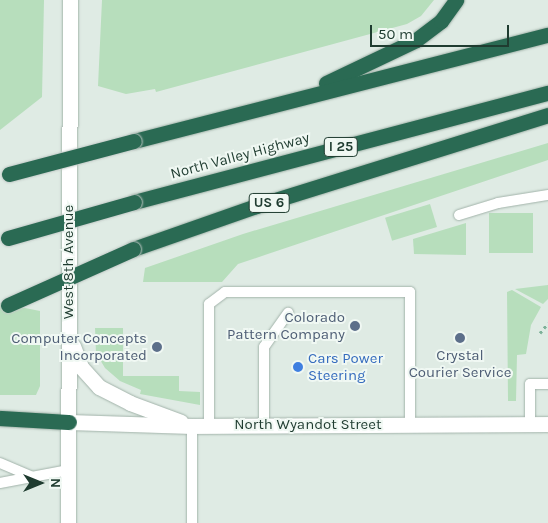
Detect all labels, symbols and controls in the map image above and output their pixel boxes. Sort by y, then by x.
scale bar [373,15,512,47]
text: 50 m [378,25,413,43]
street label: North Valley Highway [169,129,311,183]
road number: I 25 [324,136,358,158]
road number: US 6 [248,192,290,214]
street label: West 8th Avenue [60,205,78,319]
place label: Colorado Pattern Company [227,308,345,343]
marker: Colorado Pattern Company [349,320,361,332]
place label: Computer Concepts Incorporated [11,329,147,364]
marker: Crystal Courier Service [454,332,466,344]
marker: Computer Concepts Incorporated [151,341,163,353]
place label: Crystal Courier Service [409,346,511,381]
place label: Cars Power Steering [308,349,383,384]
marker: Cars Power Steering [292,361,304,373]
street label: North Wyandot Street [234,416,382,434]
north arrow [15,458,65,508]
text: N [47,478,64,488]

